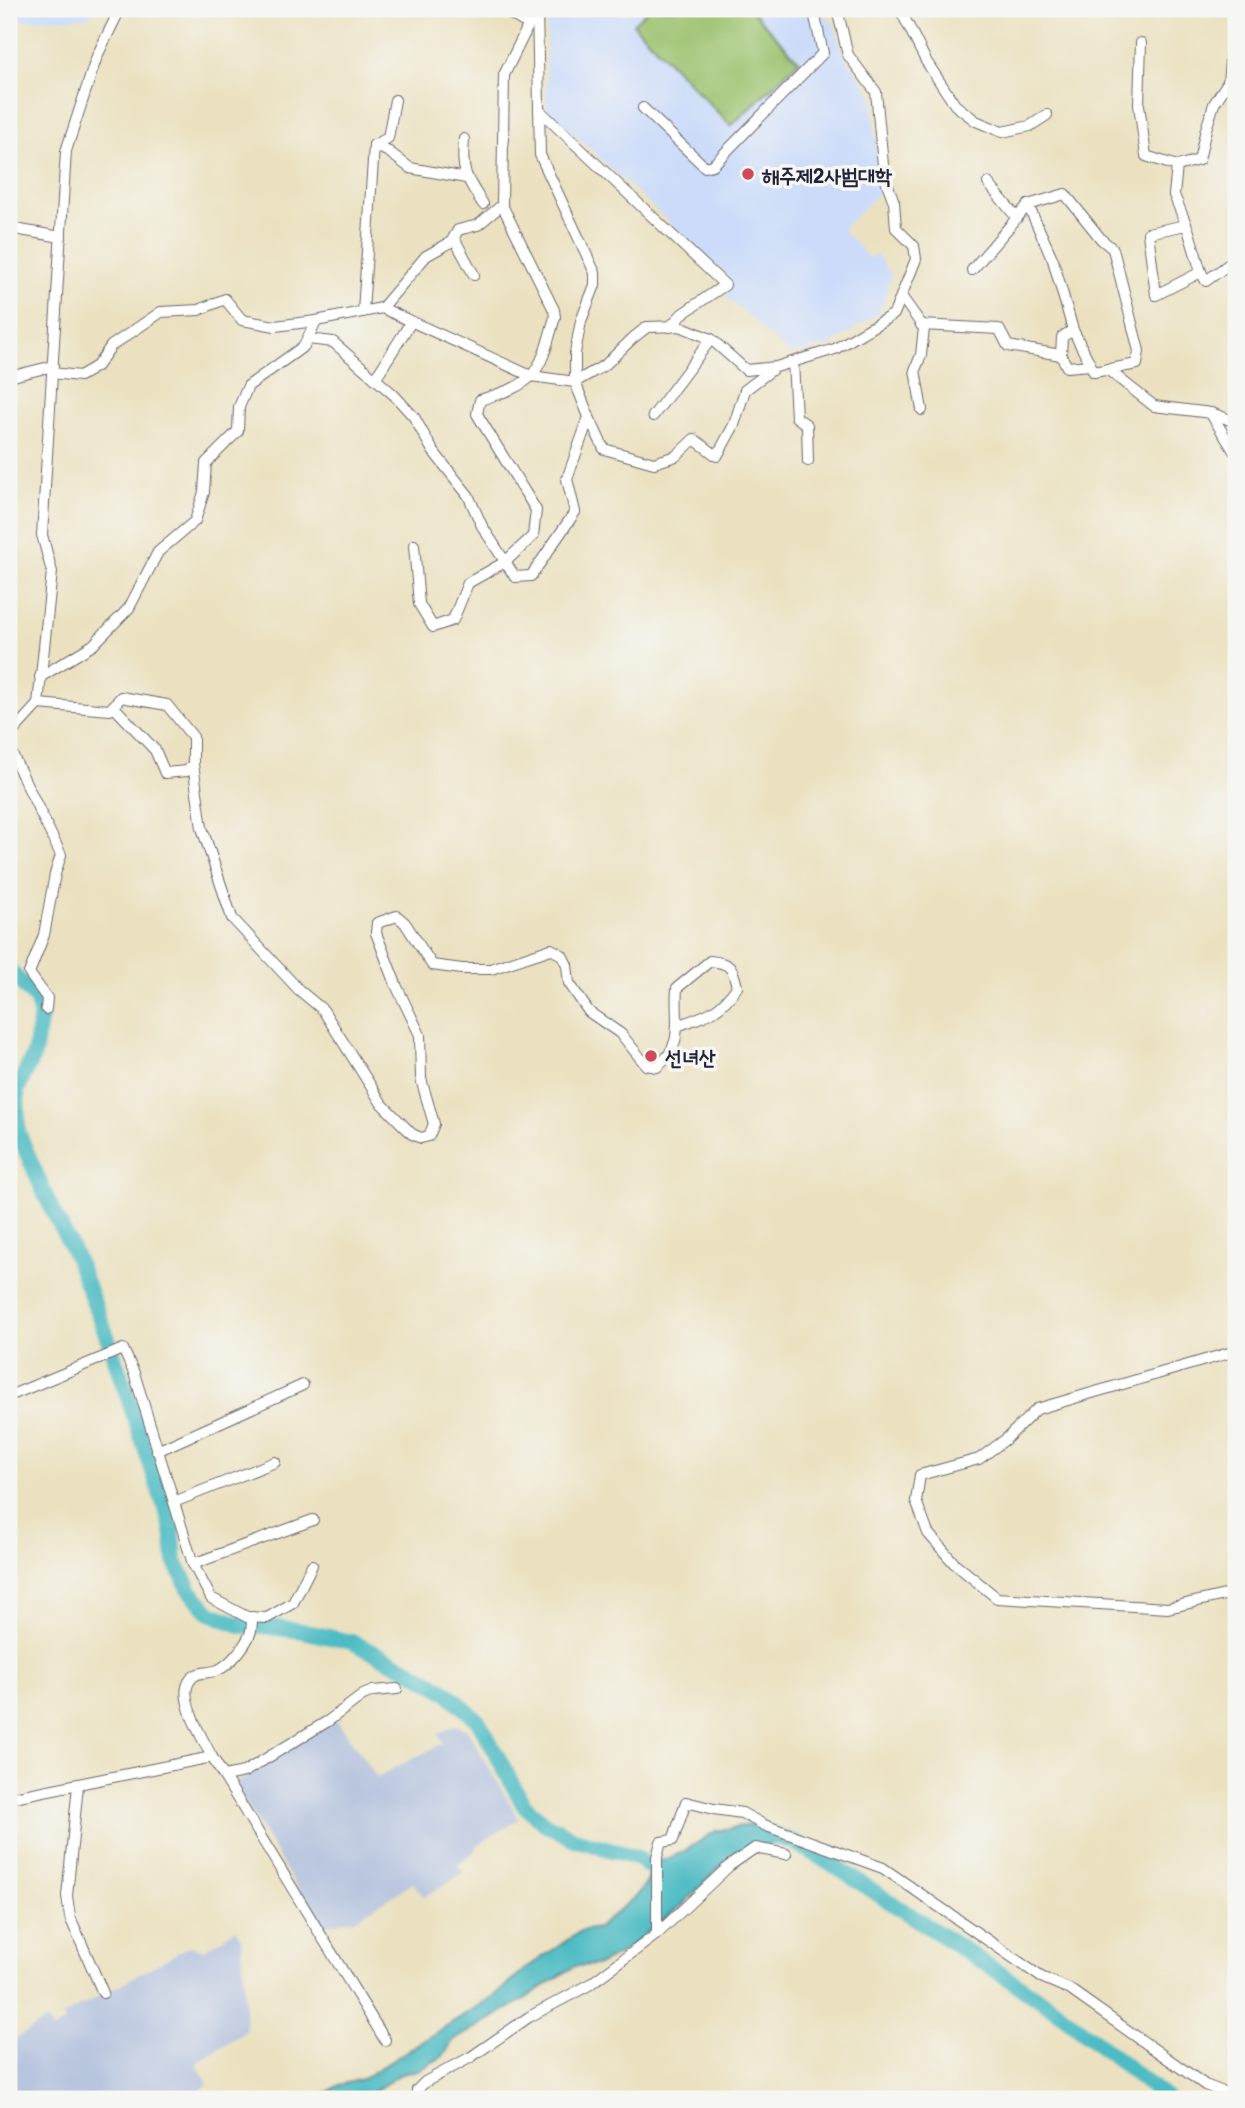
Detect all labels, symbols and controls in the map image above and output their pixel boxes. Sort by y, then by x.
place label: 해주제2사범대학 [761,161,892,188]
marker: 해주제2사범대학 [740,166,756,182]
place label: 선녀산 [665,1043,716,1070]
marker: 선녀산 [643,1048,659,1064]

